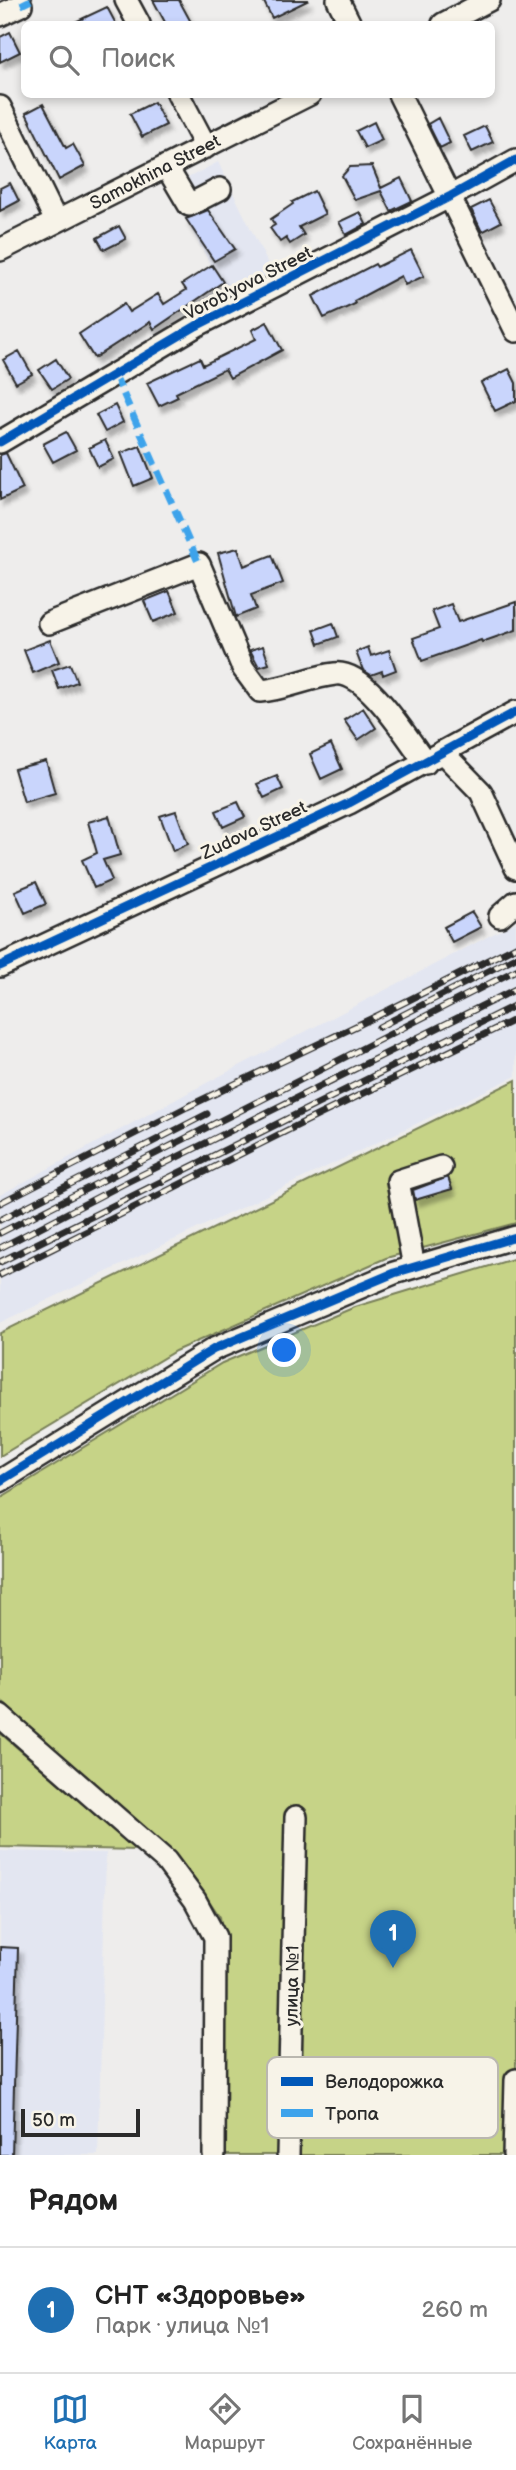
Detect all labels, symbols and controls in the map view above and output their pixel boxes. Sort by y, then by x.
search box [21,21,495,98]
icon: search [45,41,83,79]
text: Поиск [101,44,175,75]
street label: Samokhina Street [87,130,224,214]
street label: Vorob'yova Street [181,242,316,325]
street label: Zudova Street [197,797,311,864]
your location [267,1333,301,1367]
pin: 1 [370,1910,416,1968]
street label: улица №1 [281,1945,304,2027]
legend [267,2057,498,2138]
text: Велодорожка [325,2071,444,2094]
text: Тропа [325,2103,379,2126]
scale bar [21,2106,140,2138]
text: 50 m [32,2109,75,2132]
text: Рядом [28,2183,118,2219]
text: СНТ «Здоровье» [95,2281,306,2312]
text: 1 [46,2296,56,2324]
text: 260 m [422,2296,488,2324]
text: Парк · улица №1 [95,2312,269,2340]
tab: Карта [44,2390,97,2455]
tab: Маршрут [184,2390,265,2455]
tab: Сохранённые [352,2390,472,2455]

